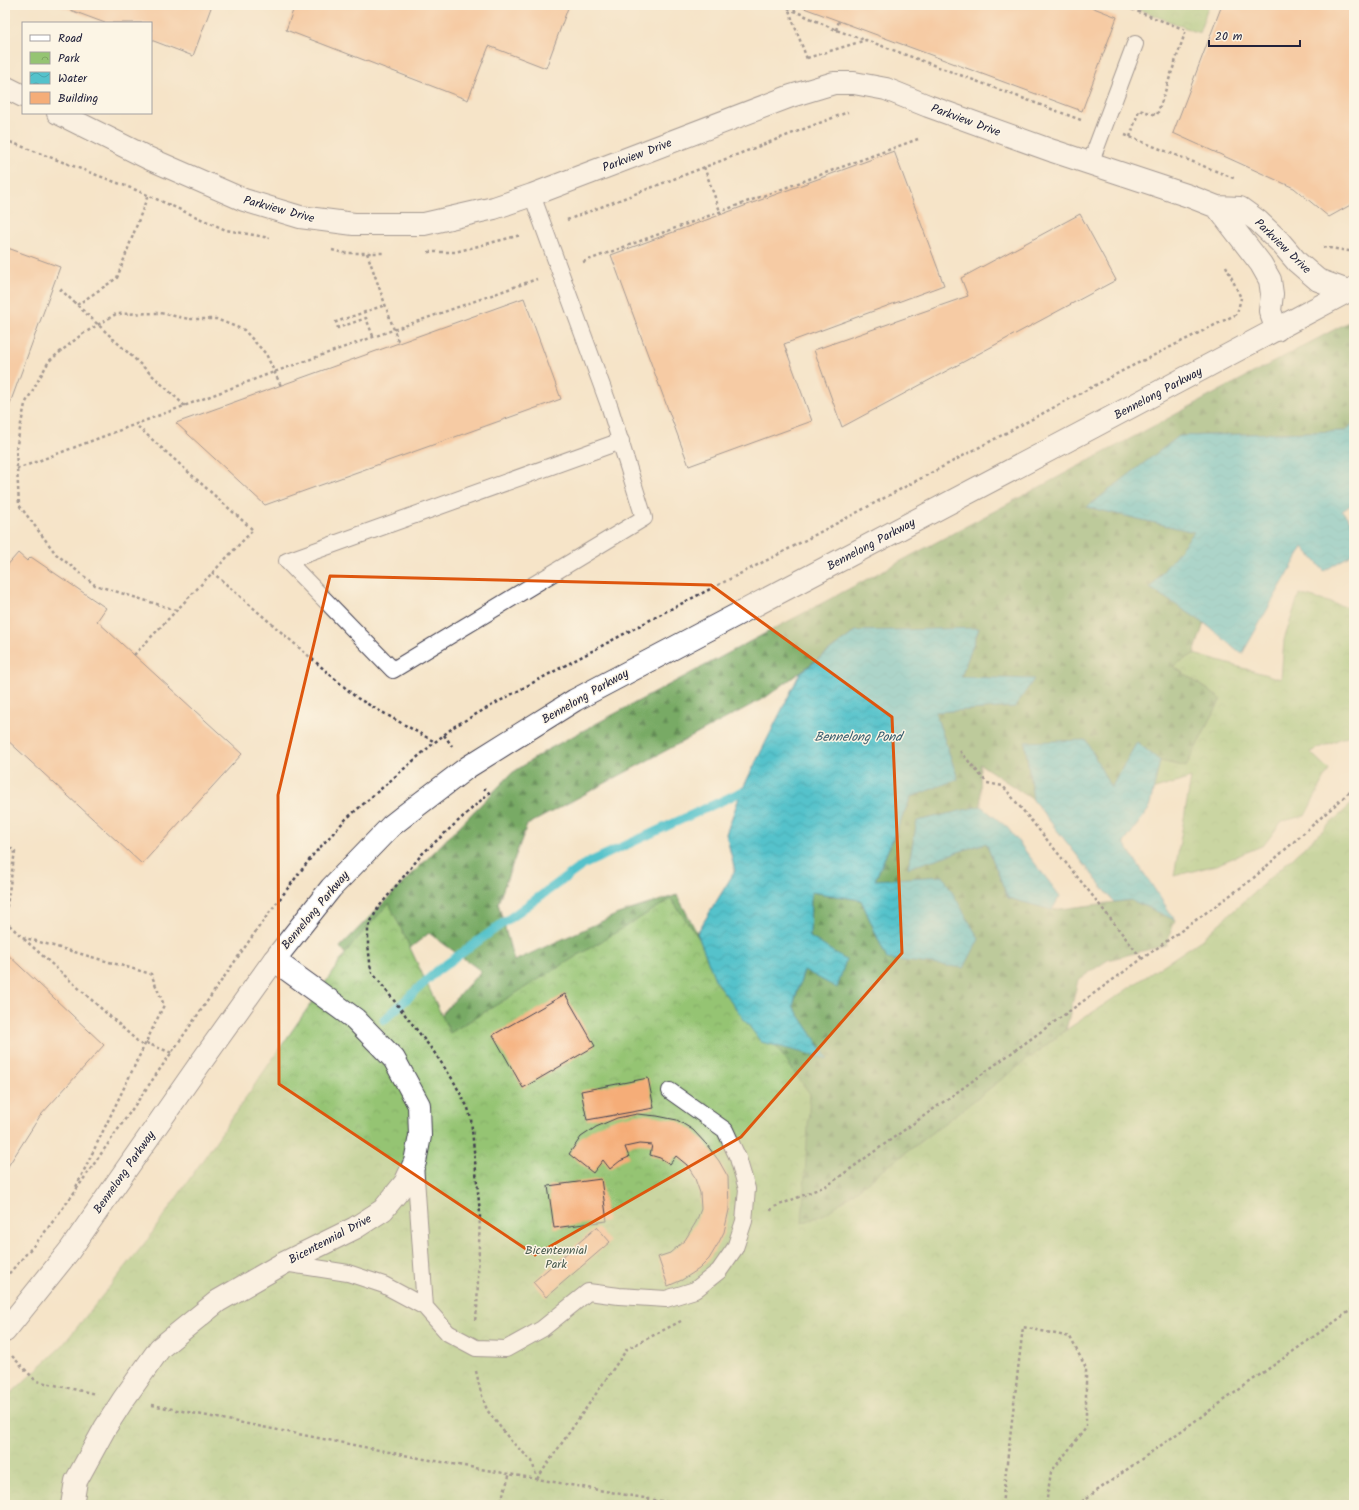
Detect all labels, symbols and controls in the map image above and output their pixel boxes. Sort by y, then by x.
legend [22,22,152,114]
scale bar [1209,22,1300,48]
text: 20 m [1215,27,1243,46]
text: Road [58,29,83,48]
text: Park [58,49,80,68]
text: Water [58,69,88,88]
text: Building [58,89,98,108]
street label: Parkview Drive [928,99,1004,142]
street label: Parkview Drive [600,133,675,177]
street label: Parkview Drive [241,191,317,228]
street label: Parkview Drive [1250,214,1316,279]
street label: Bennelong Parkway [1111,362,1206,425]
street label: Bennelong Parkway [824,513,919,576]
street label: Bennelong Parkway [538,664,633,729]
water label: Bennelong Pond [814,727,905,748]
street label: Bennelong Parkway [277,867,354,954]
street label: Bennelong Parkway [89,1127,160,1218]
street label: Bicentennial Drive [285,1209,376,1269]
park label: Bicentennial Park [525,1241,587,1274]

